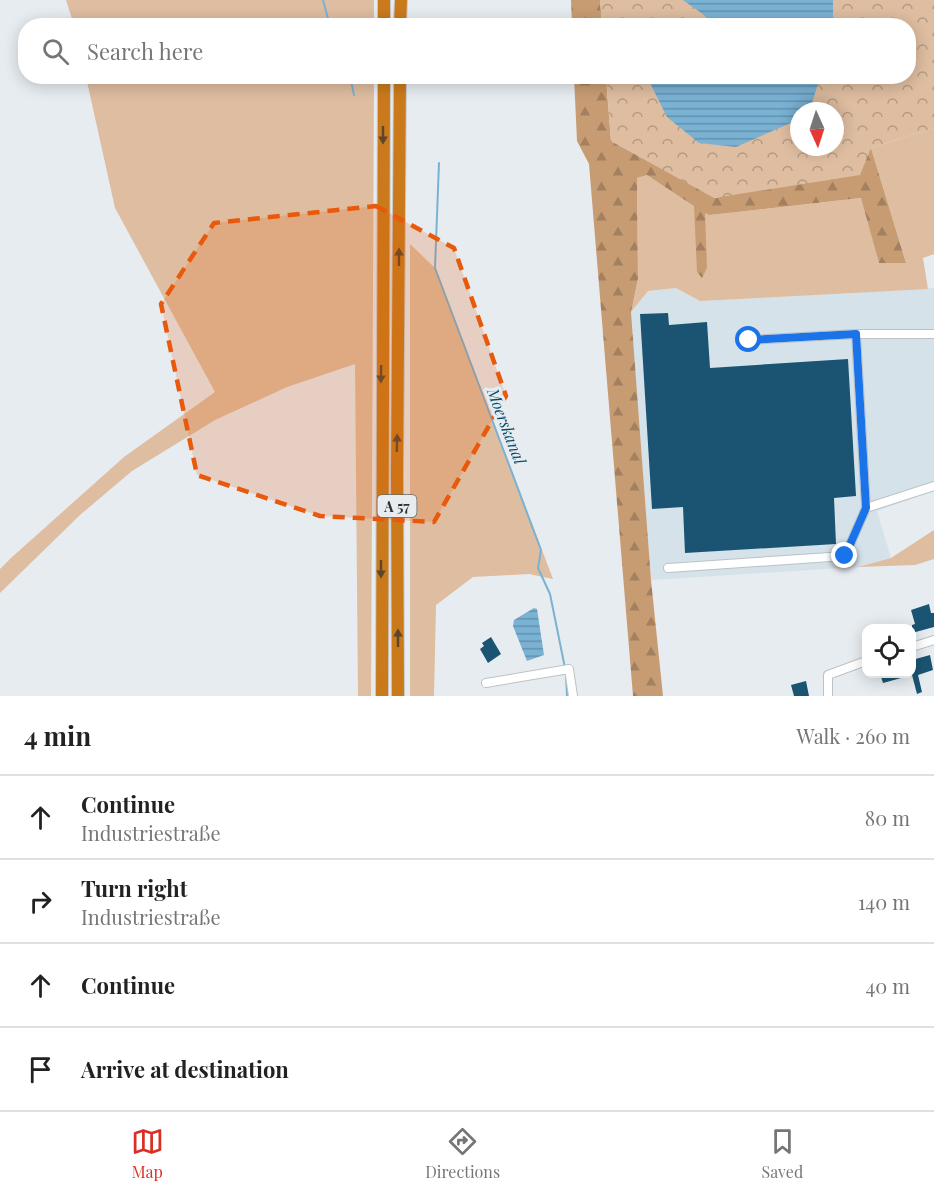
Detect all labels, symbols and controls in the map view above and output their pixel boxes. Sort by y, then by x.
search box [18,18,916,84]
icon: search [39,35,72,68]
text: Search here [87,36,203,66]
north arrow [790,102,844,156]
one-way arrow [378,125,388,144]
one-way arrow [394,247,404,266]
route start [735,326,761,352]
one-way arrow [376,365,386,384]
water label: Moerskanal [483,384,531,468]
one-way arrow [392,433,402,452]
road number: A 57 [378,495,416,517]
route end [831,542,857,568]
one-way arrow [376,560,386,579]
map controls [862,624,916,678]
button: locate [862,624,916,678]
one-way arrow [393,628,403,647]
text: 4 min [24,718,91,753]
text: Walk · 260 m [797,722,910,749]
text: Continue [81,789,175,819]
icon: ahead [24,801,57,834]
text: 80 m [865,804,910,831]
text: Industriestraße [81,819,221,846]
text: Turn right [81,873,187,903]
icon: right [24,885,57,918]
text: 140 m [858,888,910,915]
text: Industriestraße [81,903,221,930]
icon: ahead [24,969,57,1002]
text: Continue [81,970,175,1000]
text: 40 m [865,972,910,999]
icon: arrive [24,1053,57,1086]
text: Arrive at destination [81,1054,289,1084]
tab: Map [131,1125,164,1182]
tab: Directions [425,1125,500,1182]
tab: Saved [762,1125,803,1182]

